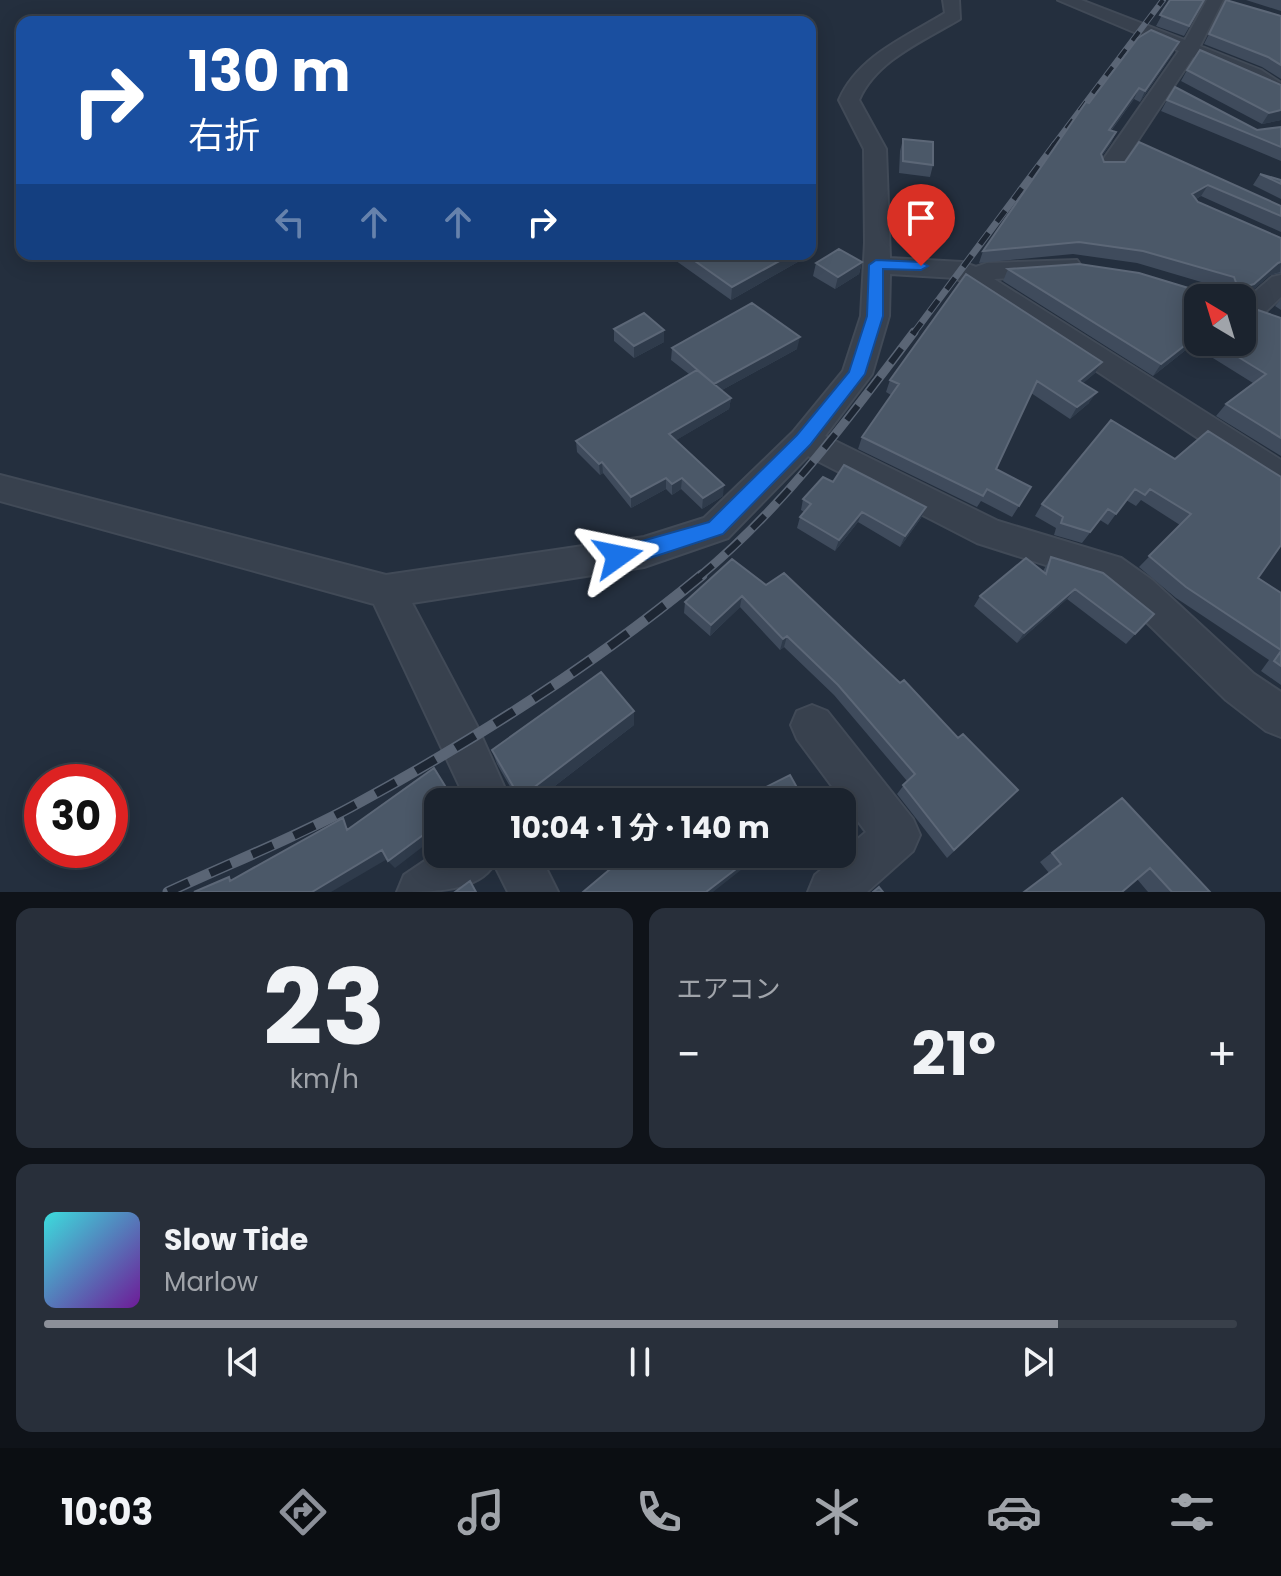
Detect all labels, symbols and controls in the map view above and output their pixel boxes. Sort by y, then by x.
text: 130 m [188,32,351,111]
icon: right [56,48,160,152]
text: 右折 [188,110,260,161]
pin [887,184,955,266]
icon: arrive [899,196,943,240]
icon: left [268,200,312,244]
icon: ahead [352,200,396,244]
icon: ahead [436,200,480,244]
icon: right [520,200,564,244]
north arrow [1184,284,1256,356]
map controls [1184,284,1256,356]
position arrow [576,514,660,598]
speed limit sign: 30 [24,764,128,868]
text: 10:04 · 1 分 · 140 m [510,806,770,849]
text: 23 [263,935,385,1080]
text: エアコン [677,971,781,1007]
text: 21° [912,1012,996,1096]
text: − [677,1024,701,1085]
text: + [1207,1024,1237,1085]
text: km/h [290,1061,359,1097]
text: Slow Tide [164,1218,308,1261]
text: Marlow [164,1264,258,1300]
icon: previous [221,1340,265,1384]
icon: pause [618,1340,662,1384]
icon: next [1016,1340,1060,1384]
icon: directions [275,1484,331,1540]
icon: music [453,1484,509,1540]
icon: phone [631,1484,687,1540]
icon: climate [809,1484,865,1540]
icon: car [986,1484,1042,1540]
icon: filters [1164,1484,1220,1540]
text: 10:03 [61,1487,153,1538]

